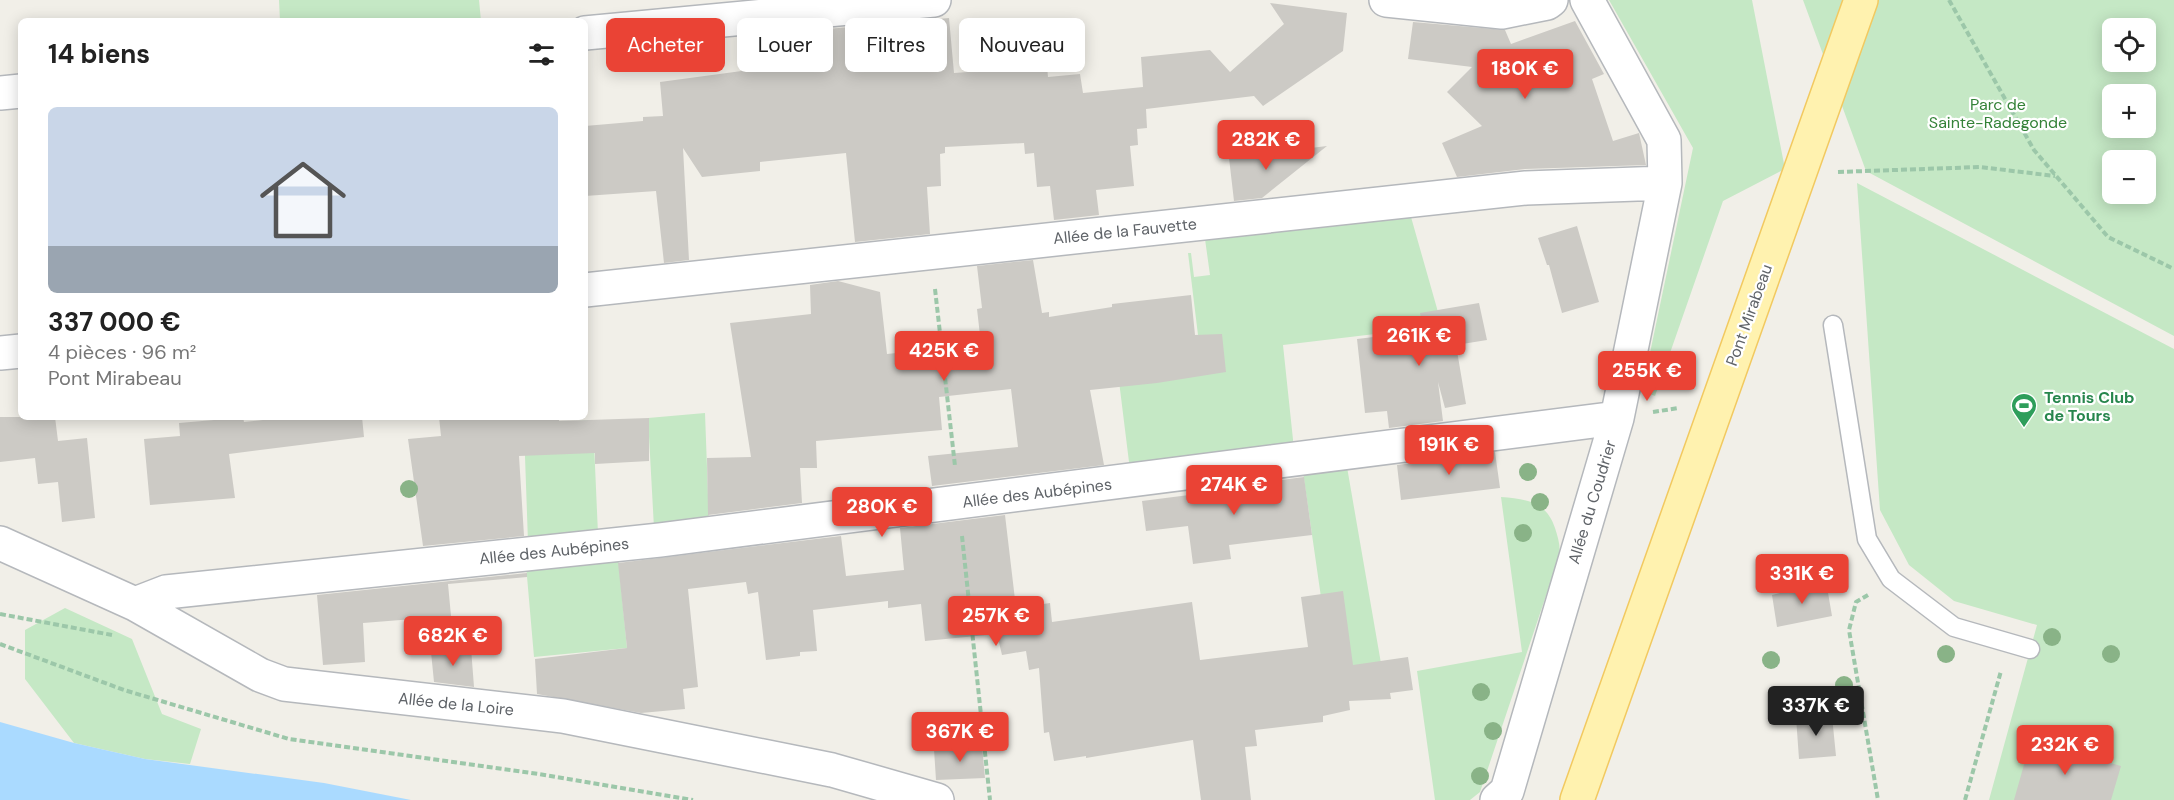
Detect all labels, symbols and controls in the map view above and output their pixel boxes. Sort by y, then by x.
chip: Acheter [606,18,725,72]
chip: Louer [737,18,833,72]
chip: Filtres [845,18,947,72]
chip: Nouveau [959,18,1085,72]
map controls [2102,18,2156,204]
button: locate [2102,18,2156,72]
text: 14 biens [48,37,150,71]
icon: filters [525,38,558,71]
pin: 180K € [1476,49,1574,100]
text: 180K € [1491,55,1559,81]
button: + [2102,84,2156,138]
park label: Parc de Sainte-Radegonde [1929,94,2067,133]
pin: 282K € [1217,120,1315,171]
text: 282K € [1231,126,1301,152]
icon: home [249,146,357,254]
button: − [2102,150,2156,204]
street label: Allée de la Fauvette [1052,213,1198,249]
street label: Pont Mirabeau [1721,261,1777,369]
text: 337 000 € [48,305,181,339]
pin: 261K € [1370,316,1468,367]
text: 261K € [1386,322,1452,348]
pin: 425K € [895,331,993,382]
text: 425K € [909,337,979,363]
text: 4 pièces · 96 m² [48,339,196,365]
pin: 255K € [1598,351,1696,402]
text: 255K € [1612,357,1682,383]
text: Pont Mirabeau [48,365,182,391]
place label: Tennis Club de Tours [2044,387,2135,426]
sports icon: Tennis Club de Tours [2009,391,2039,429]
pin: 191K € [1400,425,1498,476]
text: 191K € [1419,431,1479,457]
street label: Allée du Coudrier [1563,437,1621,567]
pin: 274K € [1185,465,1283,516]
text: 274K € [1200,471,1268,497]
street label: Allée des Aubépines [961,473,1113,513]
pin: 280K € [833,487,931,538]
text: 280K € [846,493,918,519]
street label: Allée des Aubépines [478,533,630,569]
pin: 331K € [1753,554,1851,605]
text: 331K € [1770,560,1834,586]
pin: 257K € [947,596,1045,647]
text: 257K € [962,602,1030,628]
pin: 682K € [404,616,502,667]
text: 682K € [418,622,488,648]
pin: 337K € [1767,686,1865,737]
street label: Allée de la Loire [397,687,515,721]
text: 337K € [1782,692,1850,718]
pin: 367K € [911,712,1009,763]
text: 367K € [926,718,994,744]
pin: 232K € [2016,725,2114,776]
text: 232K € [2031,731,2099,757]

